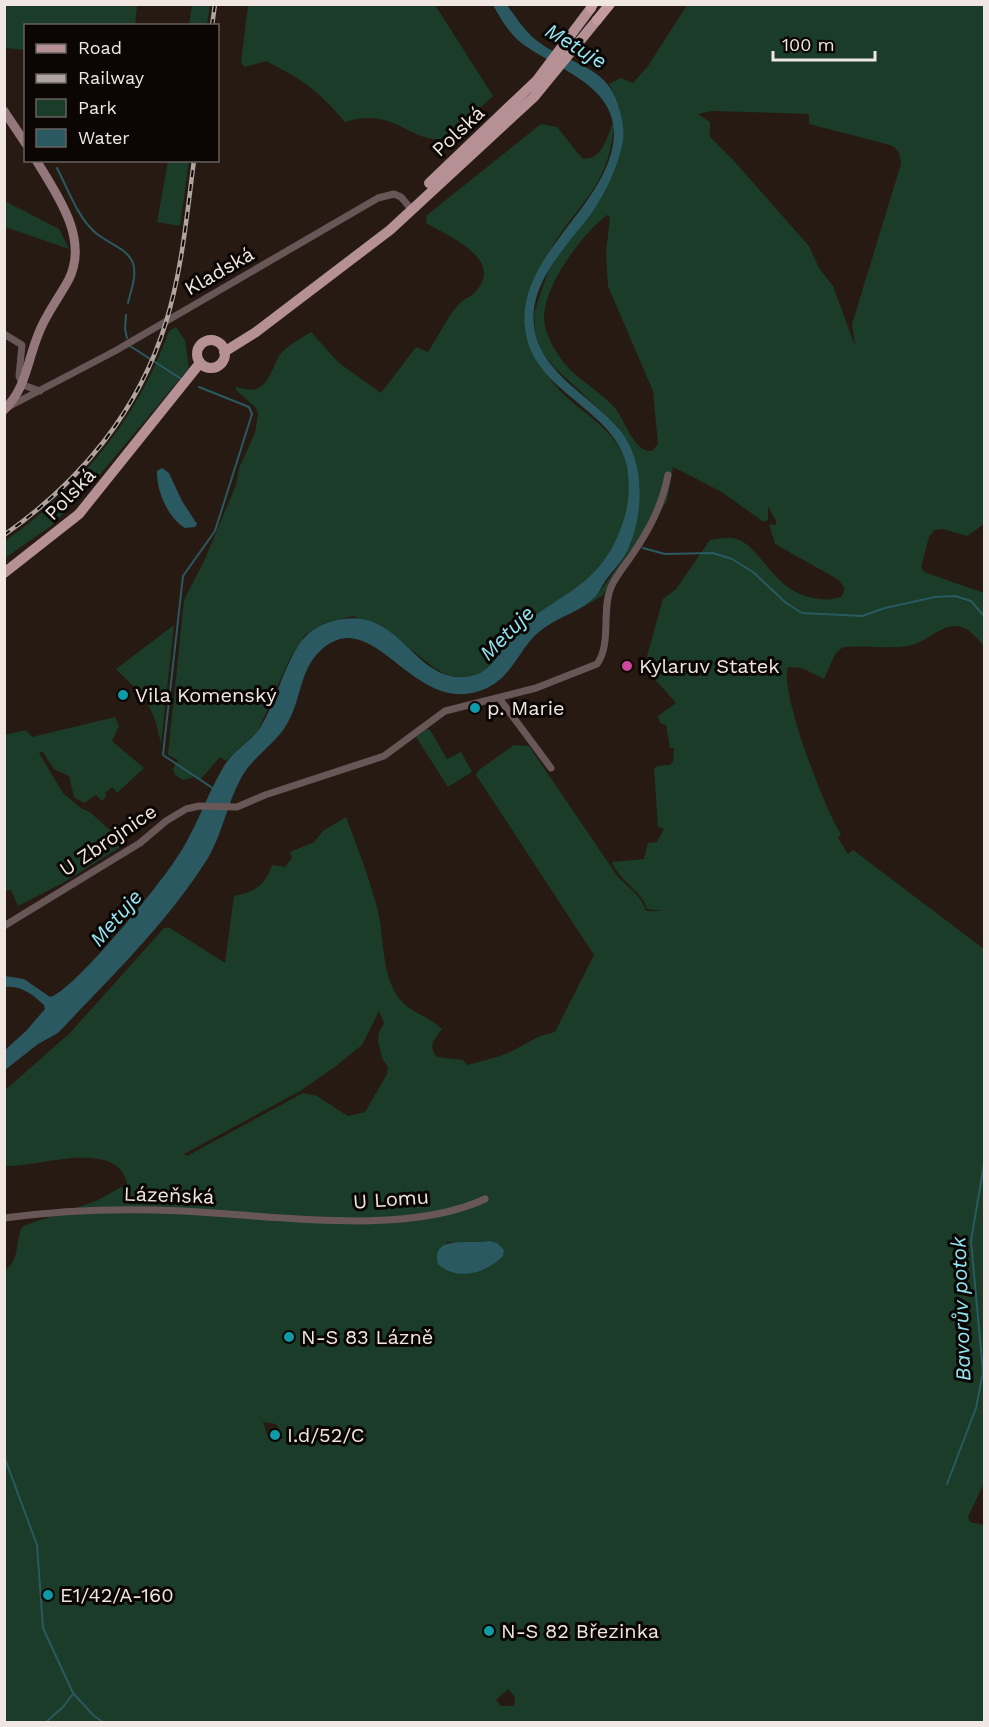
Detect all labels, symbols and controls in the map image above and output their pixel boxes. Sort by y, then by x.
water label: Metuje [541,18,612,74]
legend [24,24,219,162]
scale bar [773,24,875,62]
text: 100 m [782,34,835,55]
text: Road [78,37,122,58]
text: Railway [78,67,145,88]
text: Park [78,97,117,118]
street label: Polská [427,101,489,161]
text: Water [78,127,130,148]
street label: Kladská [180,242,258,300]
street label: Polská [39,463,101,525]
water label: Metuje [474,600,539,665]
place label: Kylaruv Statek [639,654,780,678]
marker: Kylaruv Statek [620,659,634,673]
place label: Vila Komenský [135,683,277,707]
marker: Vila Komenský [116,688,130,702]
place label: p. Marie [487,696,565,720]
marker: p. Marie [468,701,482,715]
street label: U Zbrojnice [55,799,161,881]
water label: Metuje [84,884,147,951]
street label: Lázeňská [123,1181,215,1209]
street label: U Lomu [352,1184,430,1214]
water label: Bavorův potok [945,1236,976,1382]
place label: N-S 83 Lázně [301,1325,433,1349]
marker: N-S 83 Lázně [282,1330,296,1344]
place label: I.d/52/C [287,1423,364,1447]
marker: I.d/52/C [268,1428,282,1442]
place label: E1/42/A-160 [60,1583,174,1607]
marker: E1/42/A-160 [41,1588,55,1602]
place label: N-S 82 Březinka [501,1619,659,1643]
marker: N-S 82 Březinka [482,1624,496,1638]

